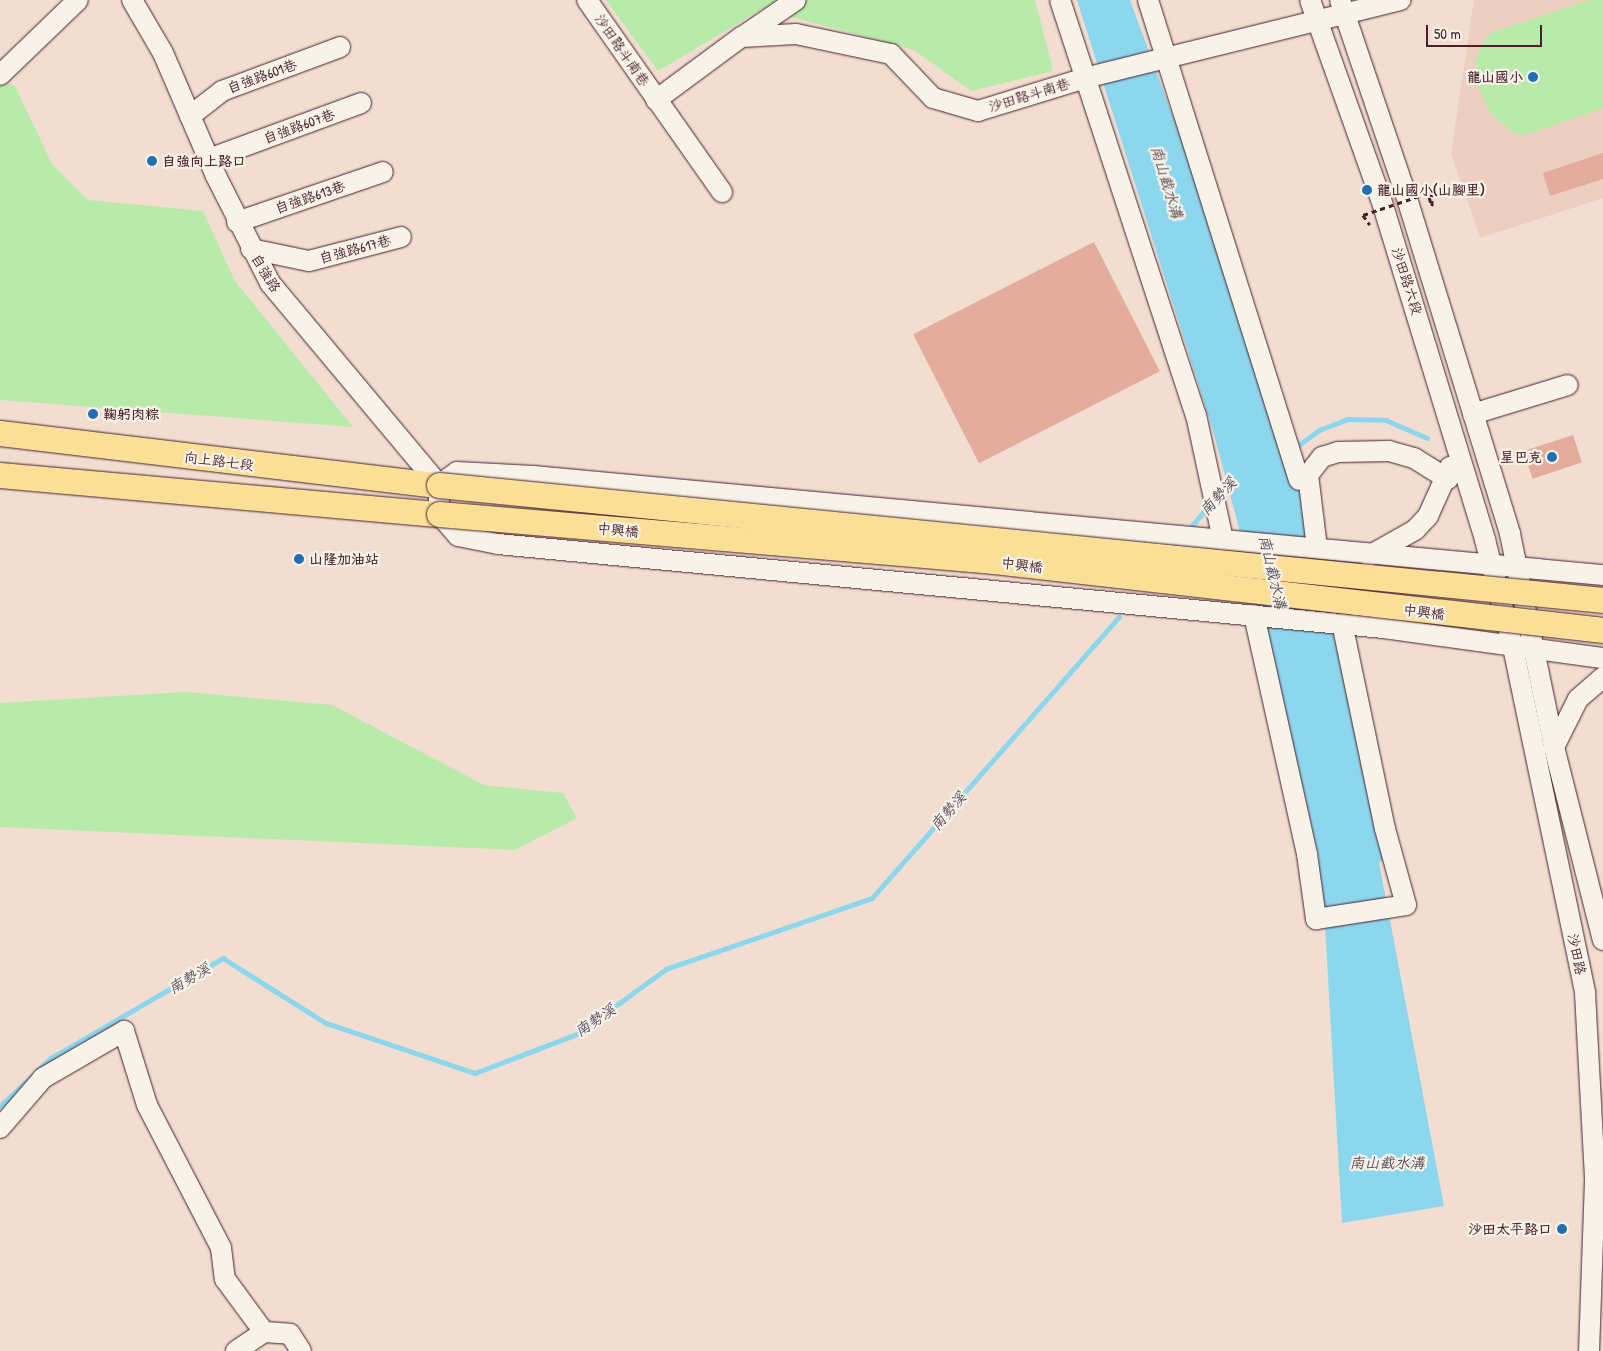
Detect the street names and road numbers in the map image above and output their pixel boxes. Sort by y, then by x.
street label: 沙田路斗南巷 [591,11,653,89]
street label: 自強路601巷 [225,56,299,96]
street label: 沙田路斗南巷 [986,75,1072,115]
street label: 自強路607巷 [261,105,337,147]
street label: 自強路613巷 [273,177,347,217]
street label: 自強路617巷 [317,231,393,267]
street label: 沙田路六段 [1388,245,1426,317]
street label: 自強路 [248,251,284,295]
street label: 向上路七段 [183,448,255,474]
street label: 中興橋 [596,520,640,540]
street label: 中興橋 [1000,554,1044,576]
street label: 中興橋 [1402,601,1446,623]
street label: 沙田路 [1564,932,1590,976]

